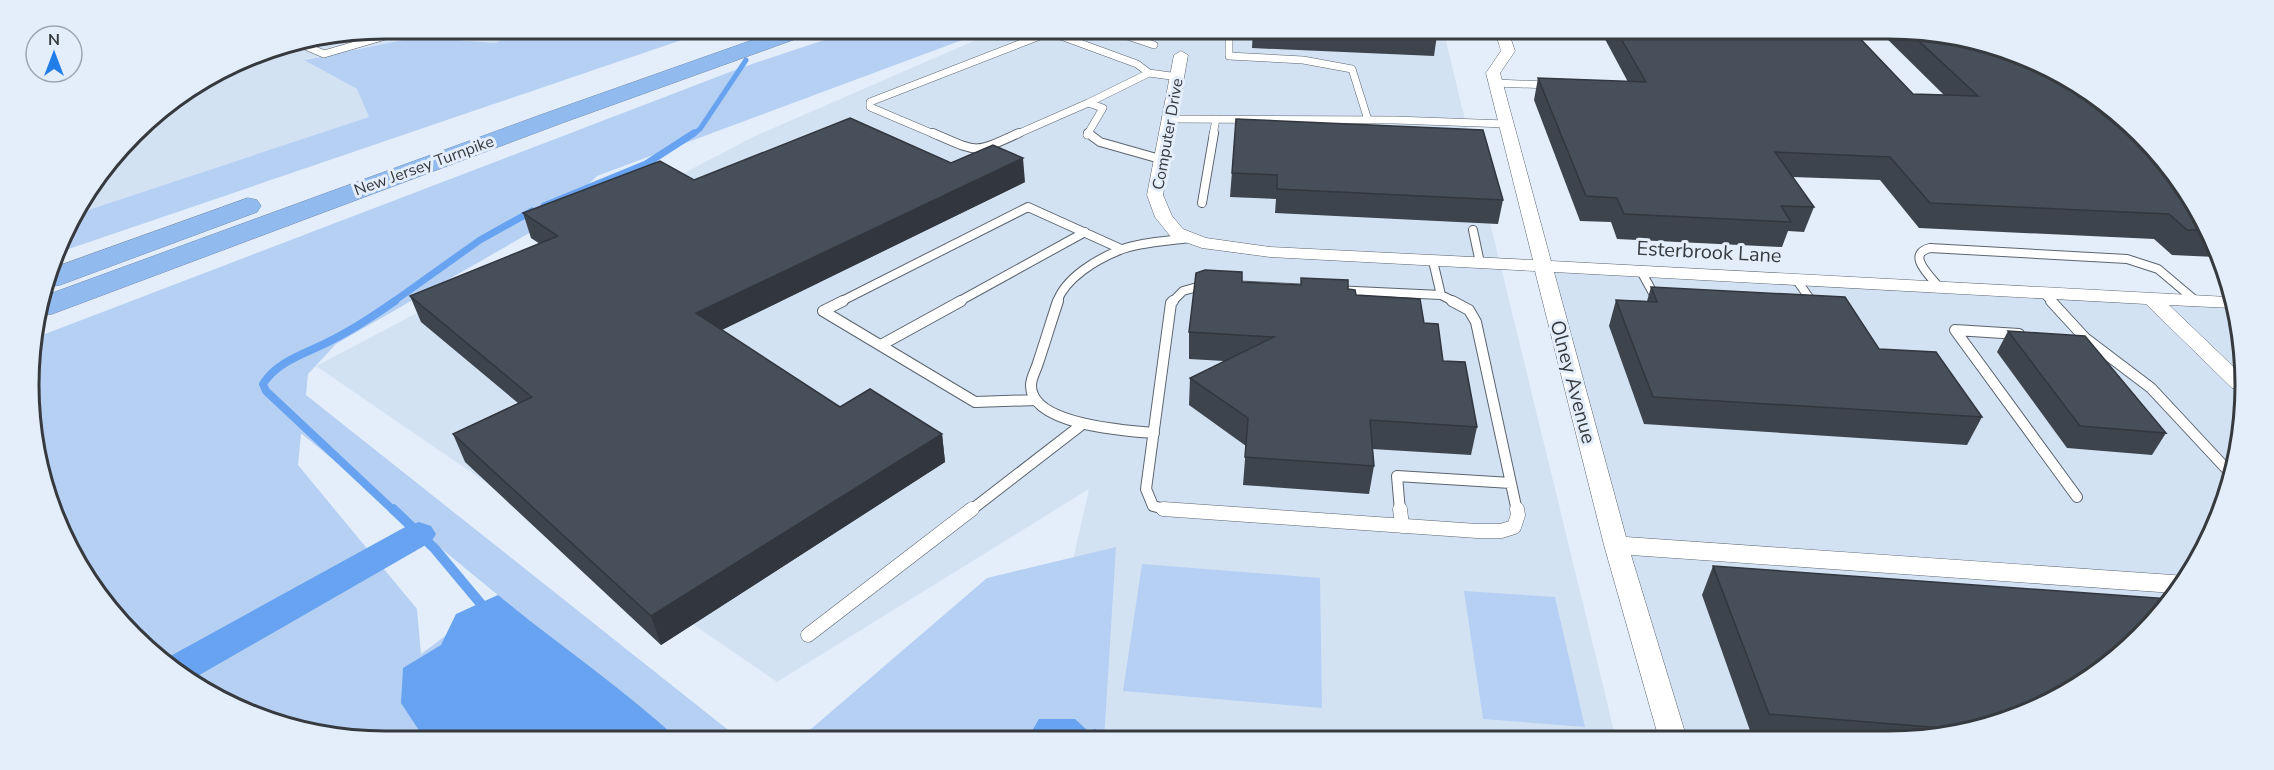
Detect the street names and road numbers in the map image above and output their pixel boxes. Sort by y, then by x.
street label: Computer Drive [1147,76,1189,192]
street label: New Jersey Turnpike [351,130,497,202]
street label: Esterbrook Lane [1636,235,1782,269]
street label: Olney Avenue [1544,317,1602,447]

